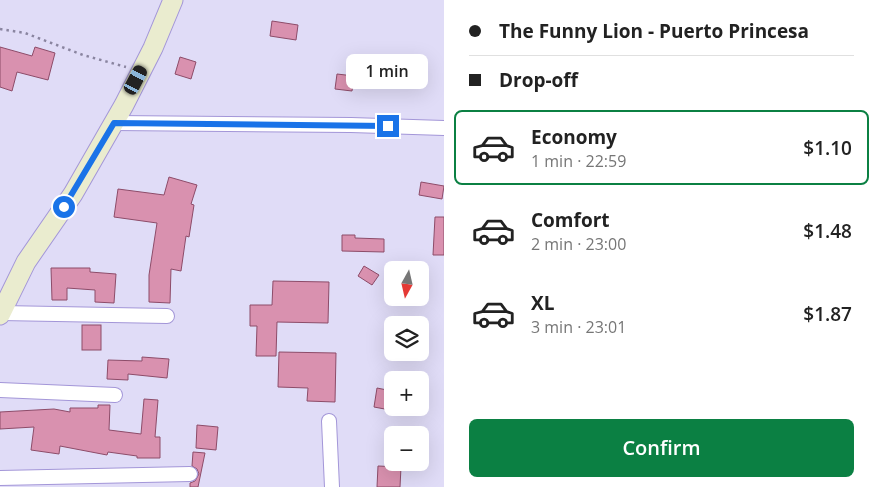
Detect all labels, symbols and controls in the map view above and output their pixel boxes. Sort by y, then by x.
text: The Funny Lion - Puerto Princesa [499,18,809,44]
callout: 1 min [347,54,429,88]
text: 1 min [365,60,409,82]
car [122,63,149,97]
text: Drop-off [499,67,578,93]
route end [377,115,399,137]
text: Economy [531,124,617,150]
icon: car [471,125,516,170]
text: $1.10 [803,135,852,161]
text: 1 min · 22:59 [531,150,626,172]
route start [53,196,75,218]
text: Comfort [531,207,610,233]
icon: car [471,208,516,253]
text: $1.48 [803,218,852,244]
text: 2 min · 23:00 [531,233,626,255]
north arrow [384,261,429,306]
map controls [384,261,429,471]
text: XL [531,290,554,316]
icon: car [471,291,516,336]
text: $1.87 [803,301,852,327]
button: layers [384,316,429,361]
text: 3 min · 23:01 [531,316,626,338]
button: + [384,371,429,416]
button: Confirm [469,419,854,477]
button: − [384,426,429,471]

